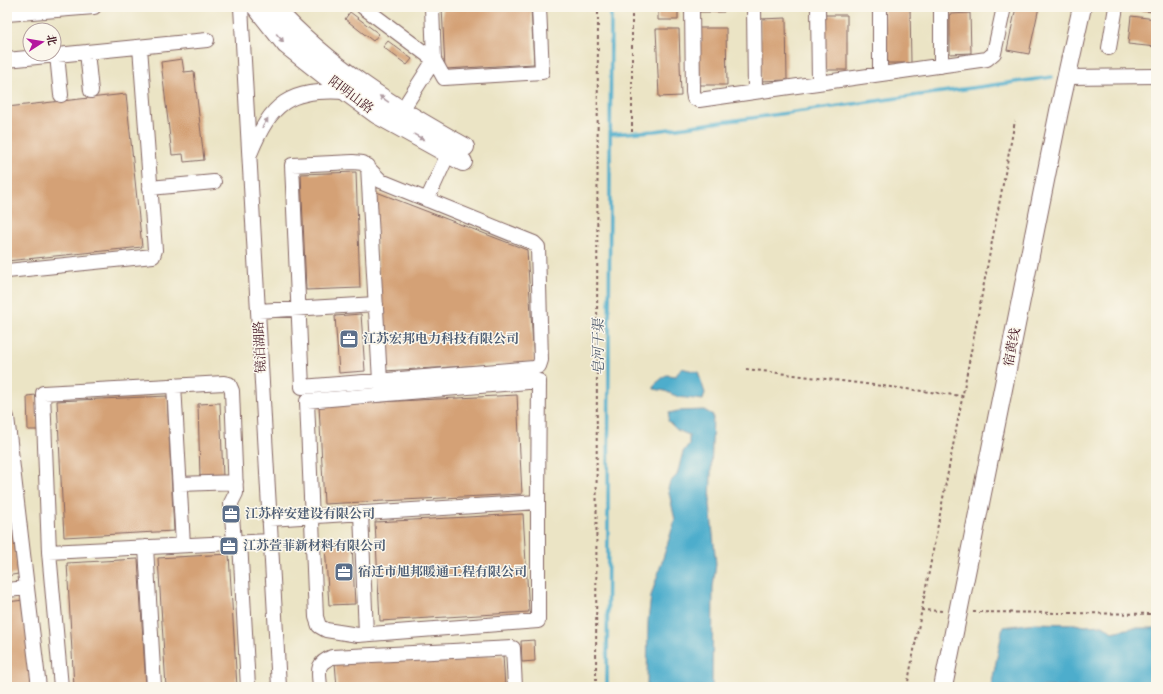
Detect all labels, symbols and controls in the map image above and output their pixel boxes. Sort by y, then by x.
north arrow [22,22,62,62]
one-way arrow [276,32,285,43]
text: 北 [44,33,59,47]
street label: 阳明山路 [325,73,377,117]
one-way arrow [378,95,389,103]
one-way arrow [261,118,269,128]
one-way arrow [413,134,425,141]
water label: 皂河干渠 [590,317,607,375]
street label: 镜泊湖路 [251,321,269,373]
street label: 宿黄线 [1000,326,1024,368]
office icon: 江苏宏邦电力科技有限公司 [338,328,360,350]
place label: 江苏宏邦电力科技有限公司 [363,331,519,347]
office icon: 江苏梓安建设有限公司 [220,503,242,525]
place label: 江苏梓安建设有限公司 [245,506,375,522]
office icon: 江苏萱菲新材料有限公司 [218,535,240,557]
place label: 江苏萱菲新材料有限公司 [243,538,386,554]
office icon: 宿迁市旭邦暖通工程有限公司 [333,561,355,583]
place label: 宿迁市旭邦暖通工程有限公司 [358,564,527,580]

